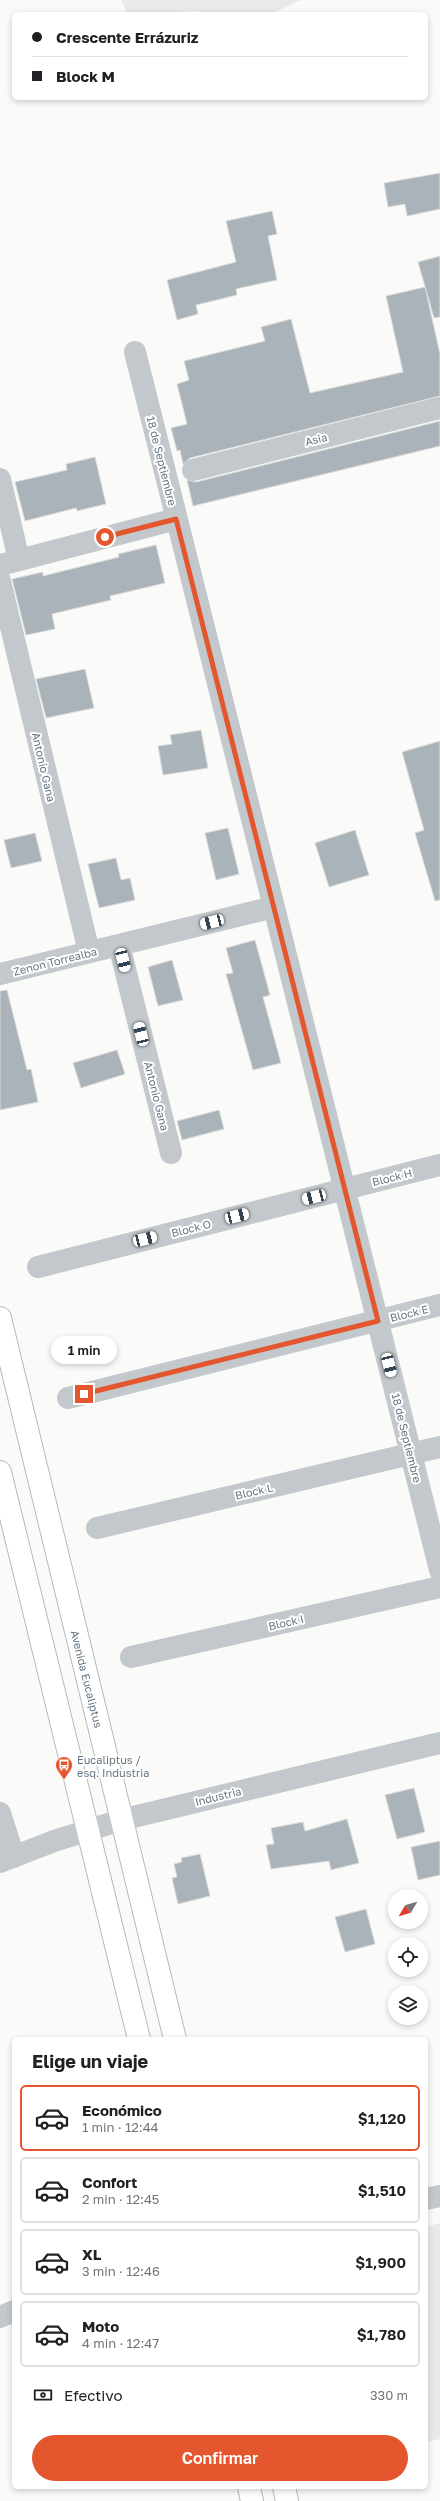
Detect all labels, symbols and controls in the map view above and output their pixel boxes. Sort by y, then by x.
text: Crescente Errázuriz [56,28,198,46]
text: Block M [56,67,115,85]
street label: 18 de Septiembre [145,415,179,507]
street label: Asia [304,430,328,448]
route start [96,528,114,546]
street label: Antonio Gana [30,731,58,803]
car [199,913,225,931]
street label: Zenon Torrealba [12,944,98,978]
car [114,947,132,973]
car [132,1021,150,1047]
street label: Antonio Gana [142,1060,172,1132]
street label: Block H [371,1166,413,1188]
car [301,1188,327,1206]
car [224,1207,250,1225]
street label: Block O [170,1217,212,1239]
car [132,1230,158,1248]
street label: Block E [388,1302,430,1324]
callout: 1 min [51,1336,117,1364]
text: 1 min [68,1342,100,1358]
car [380,1352,398,1378]
route end [75,1385,93,1403]
street label: 18 de Septiembre [390,1392,424,1484]
street label: Block L [234,1480,275,1502]
street label: Block I [267,1612,305,1632]
street label: Avenida Eucaliptus [69,1629,105,1729]
place label: Eucaliptus / esq. Industria [77,1753,149,1779]
bus stop icon: Eucaliptus / esq. Industria [54,1755,74,1780]
street label: Industria [193,1784,243,1808]
north arrow [388,1889,428,1929]
map controls [388,1889,428,2025]
button: locate [388,1937,428,1977]
button: layers [388,1985,428,2025]
text: Elige un viaje [32,2050,148,2072]
icon: car [34,2100,70,2136]
text: Económico [82,2101,162,2119]
text: $1,120 [358,2109,406,2127]
text: 1 min · 12:44 [82,2119,159,2135]
icon: car [34,2172,70,2208]
text: Confort [82,2173,137,2191]
text: $1,510 [358,2181,406,2199]
text: 2 min · 12:45 [82,2191,159,2207]
icon: car [34,2244,70,2280]
text: XL [82,2245,101,2263]
text: $1,900 [355,2253,406,2271]
text: 3 min · 12:46 [82,2263,160,2279]
icon: car [34,2316,70,2352]
text: Moto [82,2317,119,2335]
text: $1,780 [357,2325,406,2343]
text: 4 min · 12:47 [82,2335,159,2351]
icon: cash [32,2384,54,2406]
text: Efectivo [64,2386,122,2404]
text: 330 m [370,2387,408,2403]
button: Confirmar [32,2435,408,2481]

